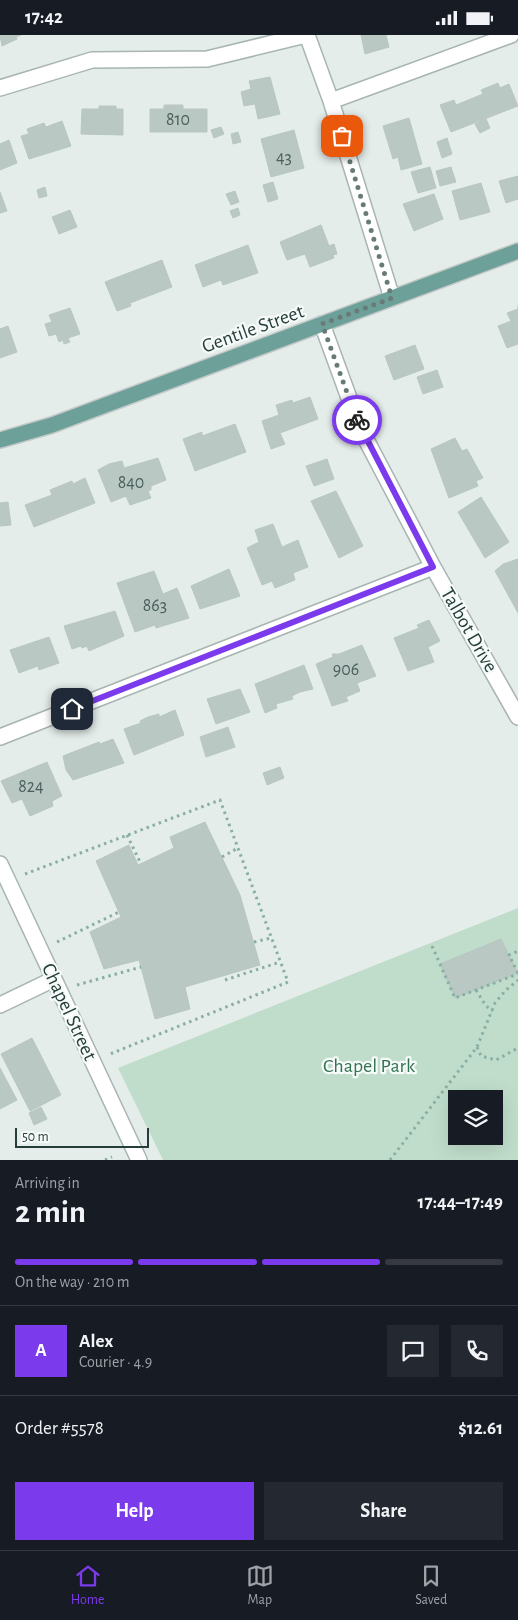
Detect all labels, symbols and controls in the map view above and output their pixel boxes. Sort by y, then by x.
text: 17:42 [25,8,63,27]
house number: 810 [166,111,190,129]
pin [321,115,363,157]
icon: bag [328,122,356,150]
house number: 43 [276,149,292,167]
street label: Gentile Street [199,301,307,357]
courier [332,395,382,445]
icon: bike [343,406,371,434]
house number: 840 [118,474,144,492]
street label: Talbot Drive [437,584,501,676]
house number: 863 [143,597,167,615]
house number: 906 [333,661,359,679]
pin [51,688,93,730]
icon: home [58,695,86,723]
house number: 824 [18,778,44,796]
street label: Chapel Street [38,960,100,1064]
park label: Chapel Park [323,1056,415,1076]
map controls [448,1090,503,1145]
button: layers [448,1090,503,1145]
scale bar [15,1125,149,1148]
text: 50 m [22,1130,49,1144]
text: Arriving in [15,1175,80,1191]
text: 17:44–17:49 [418,1193,503,1212]
text: 2 min [15,1196,86,1228]
text: On the way · 210 m [15,1274,130,1290]
button: chat [387,1325,439,1377]
button: phone [451,1325,503,1377]
text: Alex [79,1332,113,1351]
text: A [35,1341,47,1360]
text: Courier · 4.9 [79,1354,152,1370]
text: Order #5578 [15,1419,104,1438]
text: $12.61 [458,1419,503,1438]
button: Help [15,1482,254,1540]
button: Share [264,1482,503,1540]
tab: Home [71,1562,104,1609]
tab: Map [246,1562,274,1609]
tab: Saved [415,1562,447,1609]

